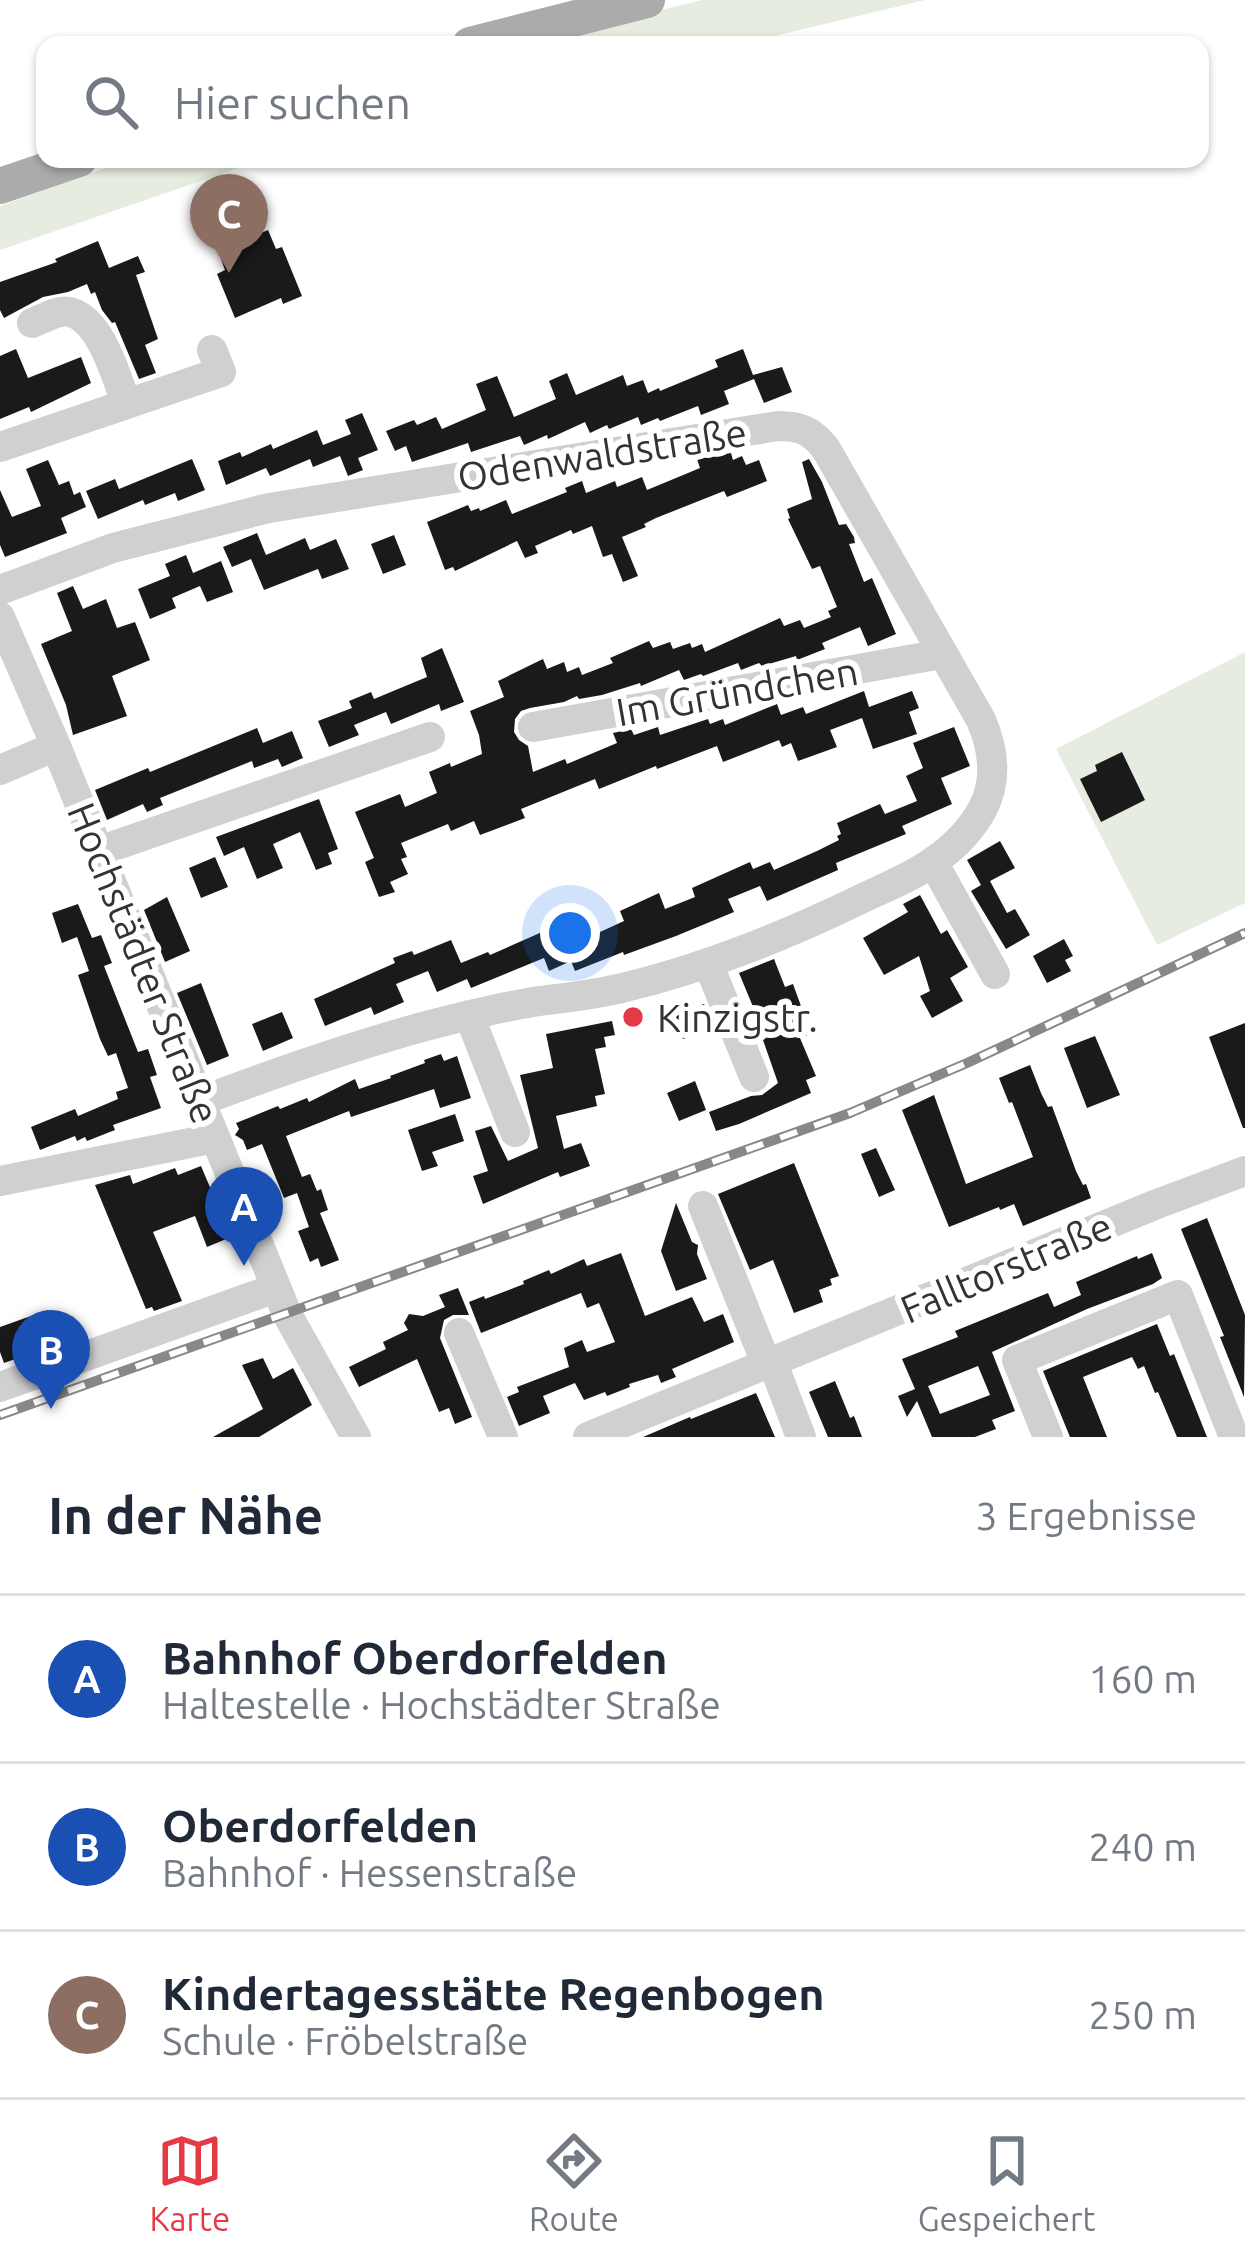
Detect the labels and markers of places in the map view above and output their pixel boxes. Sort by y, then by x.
pin: C [190,174,268,273]
place label: Kinzigstr. [657,996,818,1039]
marker: Kinzigstr. [620,1004,646,1030]
pin: A [205,1167,283,1266]
pin: B [12,1310,90,1409]

